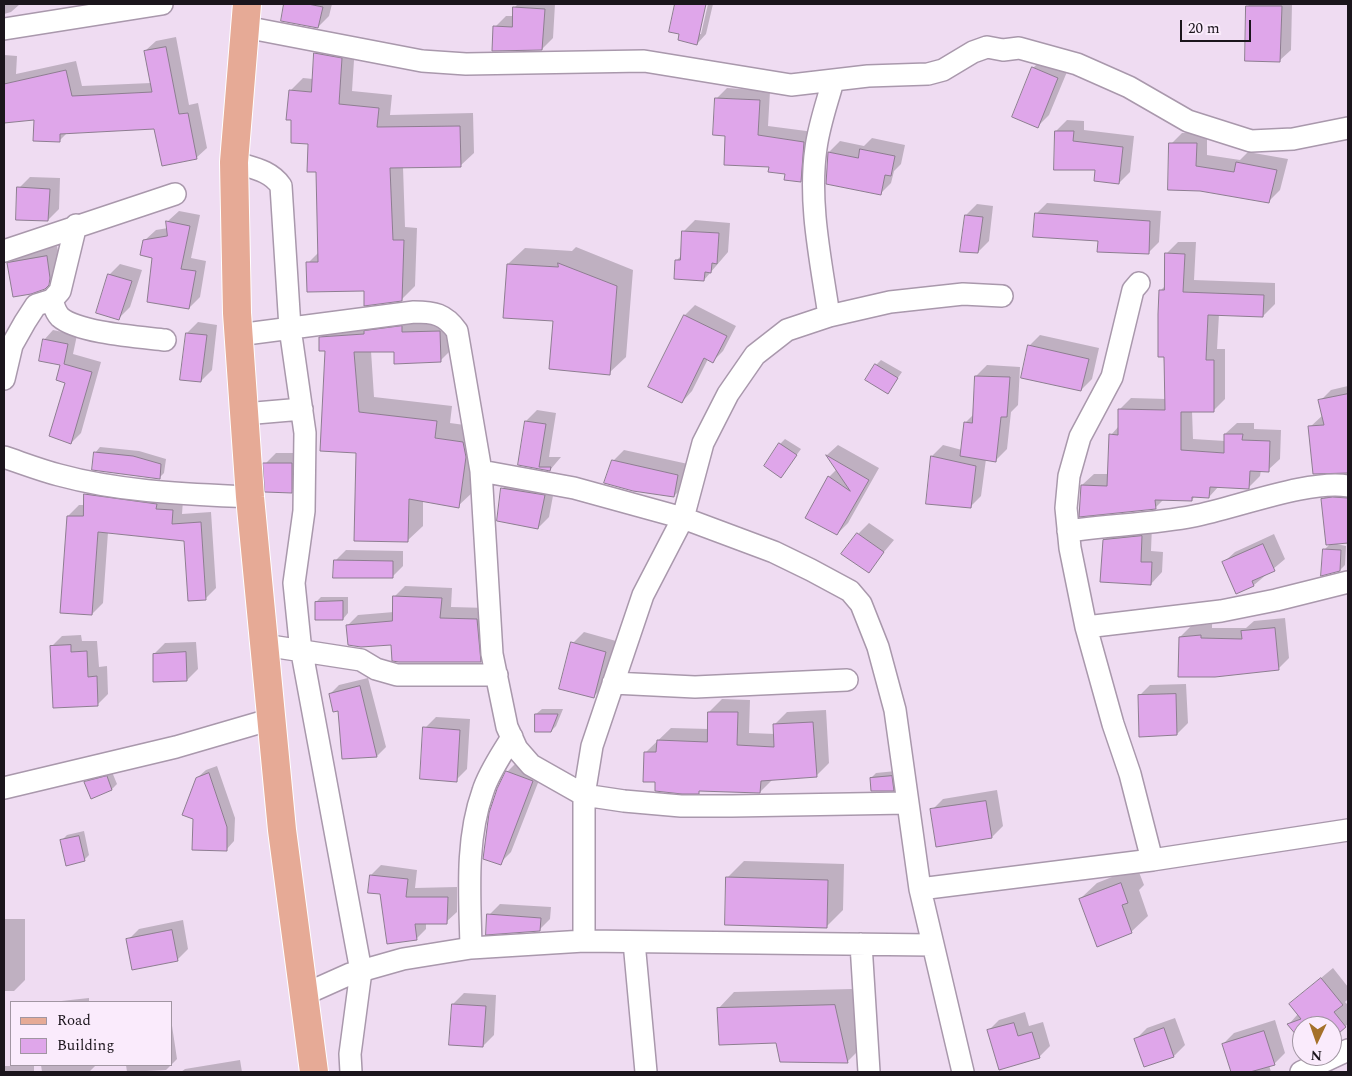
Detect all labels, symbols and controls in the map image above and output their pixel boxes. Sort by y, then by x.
scale bar [1182,10,1253,42]
text: 20 m [1188,17,1220,40]
legend [10,1001,172,1066]
text: Road [57,1009,91,1032]
north arrow [1292,1016,1342,1066]
text: Building [57,1034,114,1057]
text: N [1310,1045,1323,1066]

